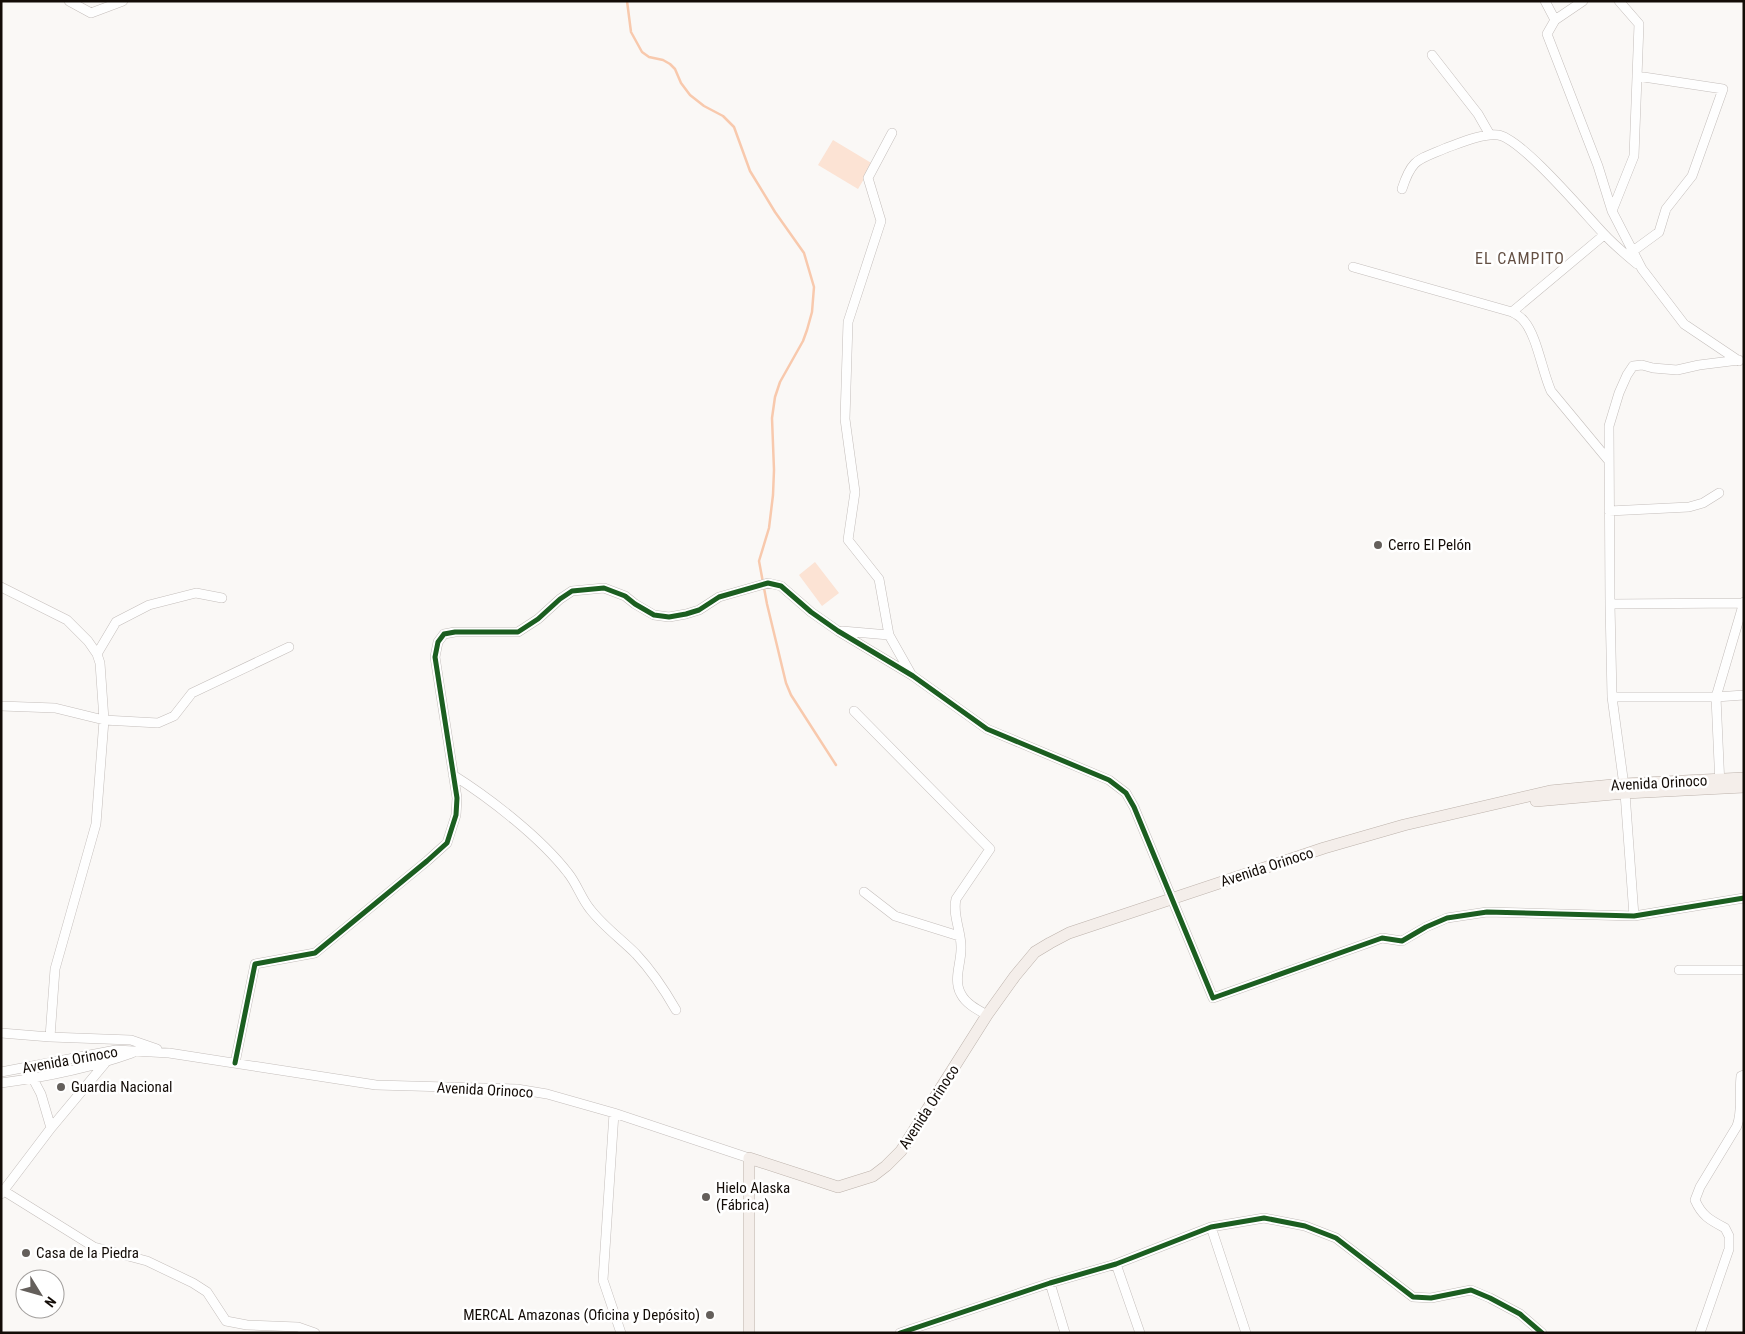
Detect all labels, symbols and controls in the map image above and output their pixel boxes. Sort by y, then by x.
district label: EL CAMPITO [1475,249,1565,268]
place label: Cerro El Pelón [1388,536,1471,554]
marker: Cerro El Pelón [1372,539,1384,551]
street label: Avenida Orinoco [1610,771,1708,795]
street label: Avenida Orinoco [1218,843,1316,891]
street label: Avenida Orinoco [21,1043,119,1077]
street label: Avenida Orinoco [895,1062,963,1152]
place label: Guardia Nacional [71,1078,173,1096]
street label: Avenida Orinoco [436,1078,534,1102]
marker: Guardia Nacional [55,1081,67,1093]
place label: Hielo Alaska (Fábrica) [716,1179,790,1214]
marker: Hielo Alaska (Fábrica) [700,1191,712,1203]
place label: Casa de la Piedra [36,1244,139,1262]
marker: Casa de la Piedra [20,1247,32,1259]
north arrow [15,1269,65,1319]
text: N [41,1294,59,1310]
place label: MERCAL Amazonas (Oficina y Depósito) [463,1306,700,1324]
marker: MERCAL Amazonas (Oficina y Depósito) [704,1309,716,1321]

